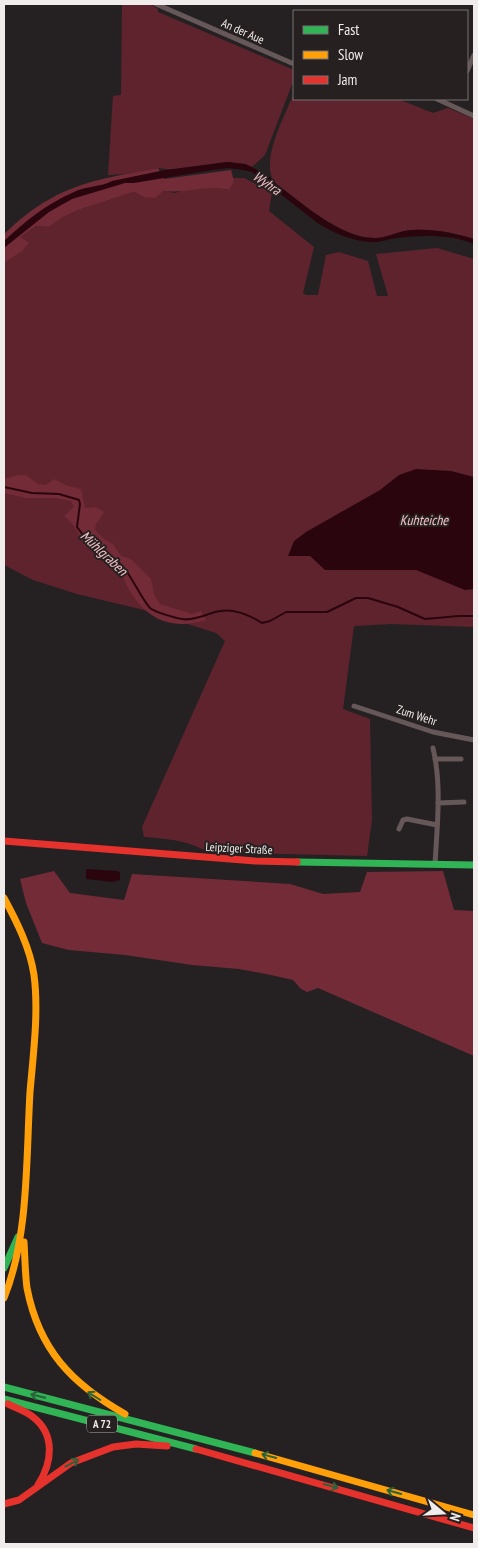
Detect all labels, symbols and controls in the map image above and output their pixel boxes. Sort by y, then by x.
legend [293,10,468,100]
street label: An der Aue [219,15,267,47]
text: Fast [338,20,359,39]
text: Slow [338,45,363,64]
text: Jam [337,70,357,89]
water label: Wyhra [250,167,286,200]
water label: Kuhteiche [400,511,449,529]
water label: Mühlgraben [77,527,132,580]
street label: Zum Wehr [395,701,440,729]
street label: Leipziger Straße [205,839,273,857]
one-way arrow [87,1390,101,1400]
one-way arrow [30,1391,46,1400]
road number: A 72 [87,1416,117,1432]
one-way arrow [262,1451,278,1461]
one-way arrow [65,1458,80,1468]
one-way arrow [323,1482,339,1491]
one-way arrow [386,1486,402,1496]
north arrow [418,1488,468,1538]
text: N [446,1511,465,1523]

